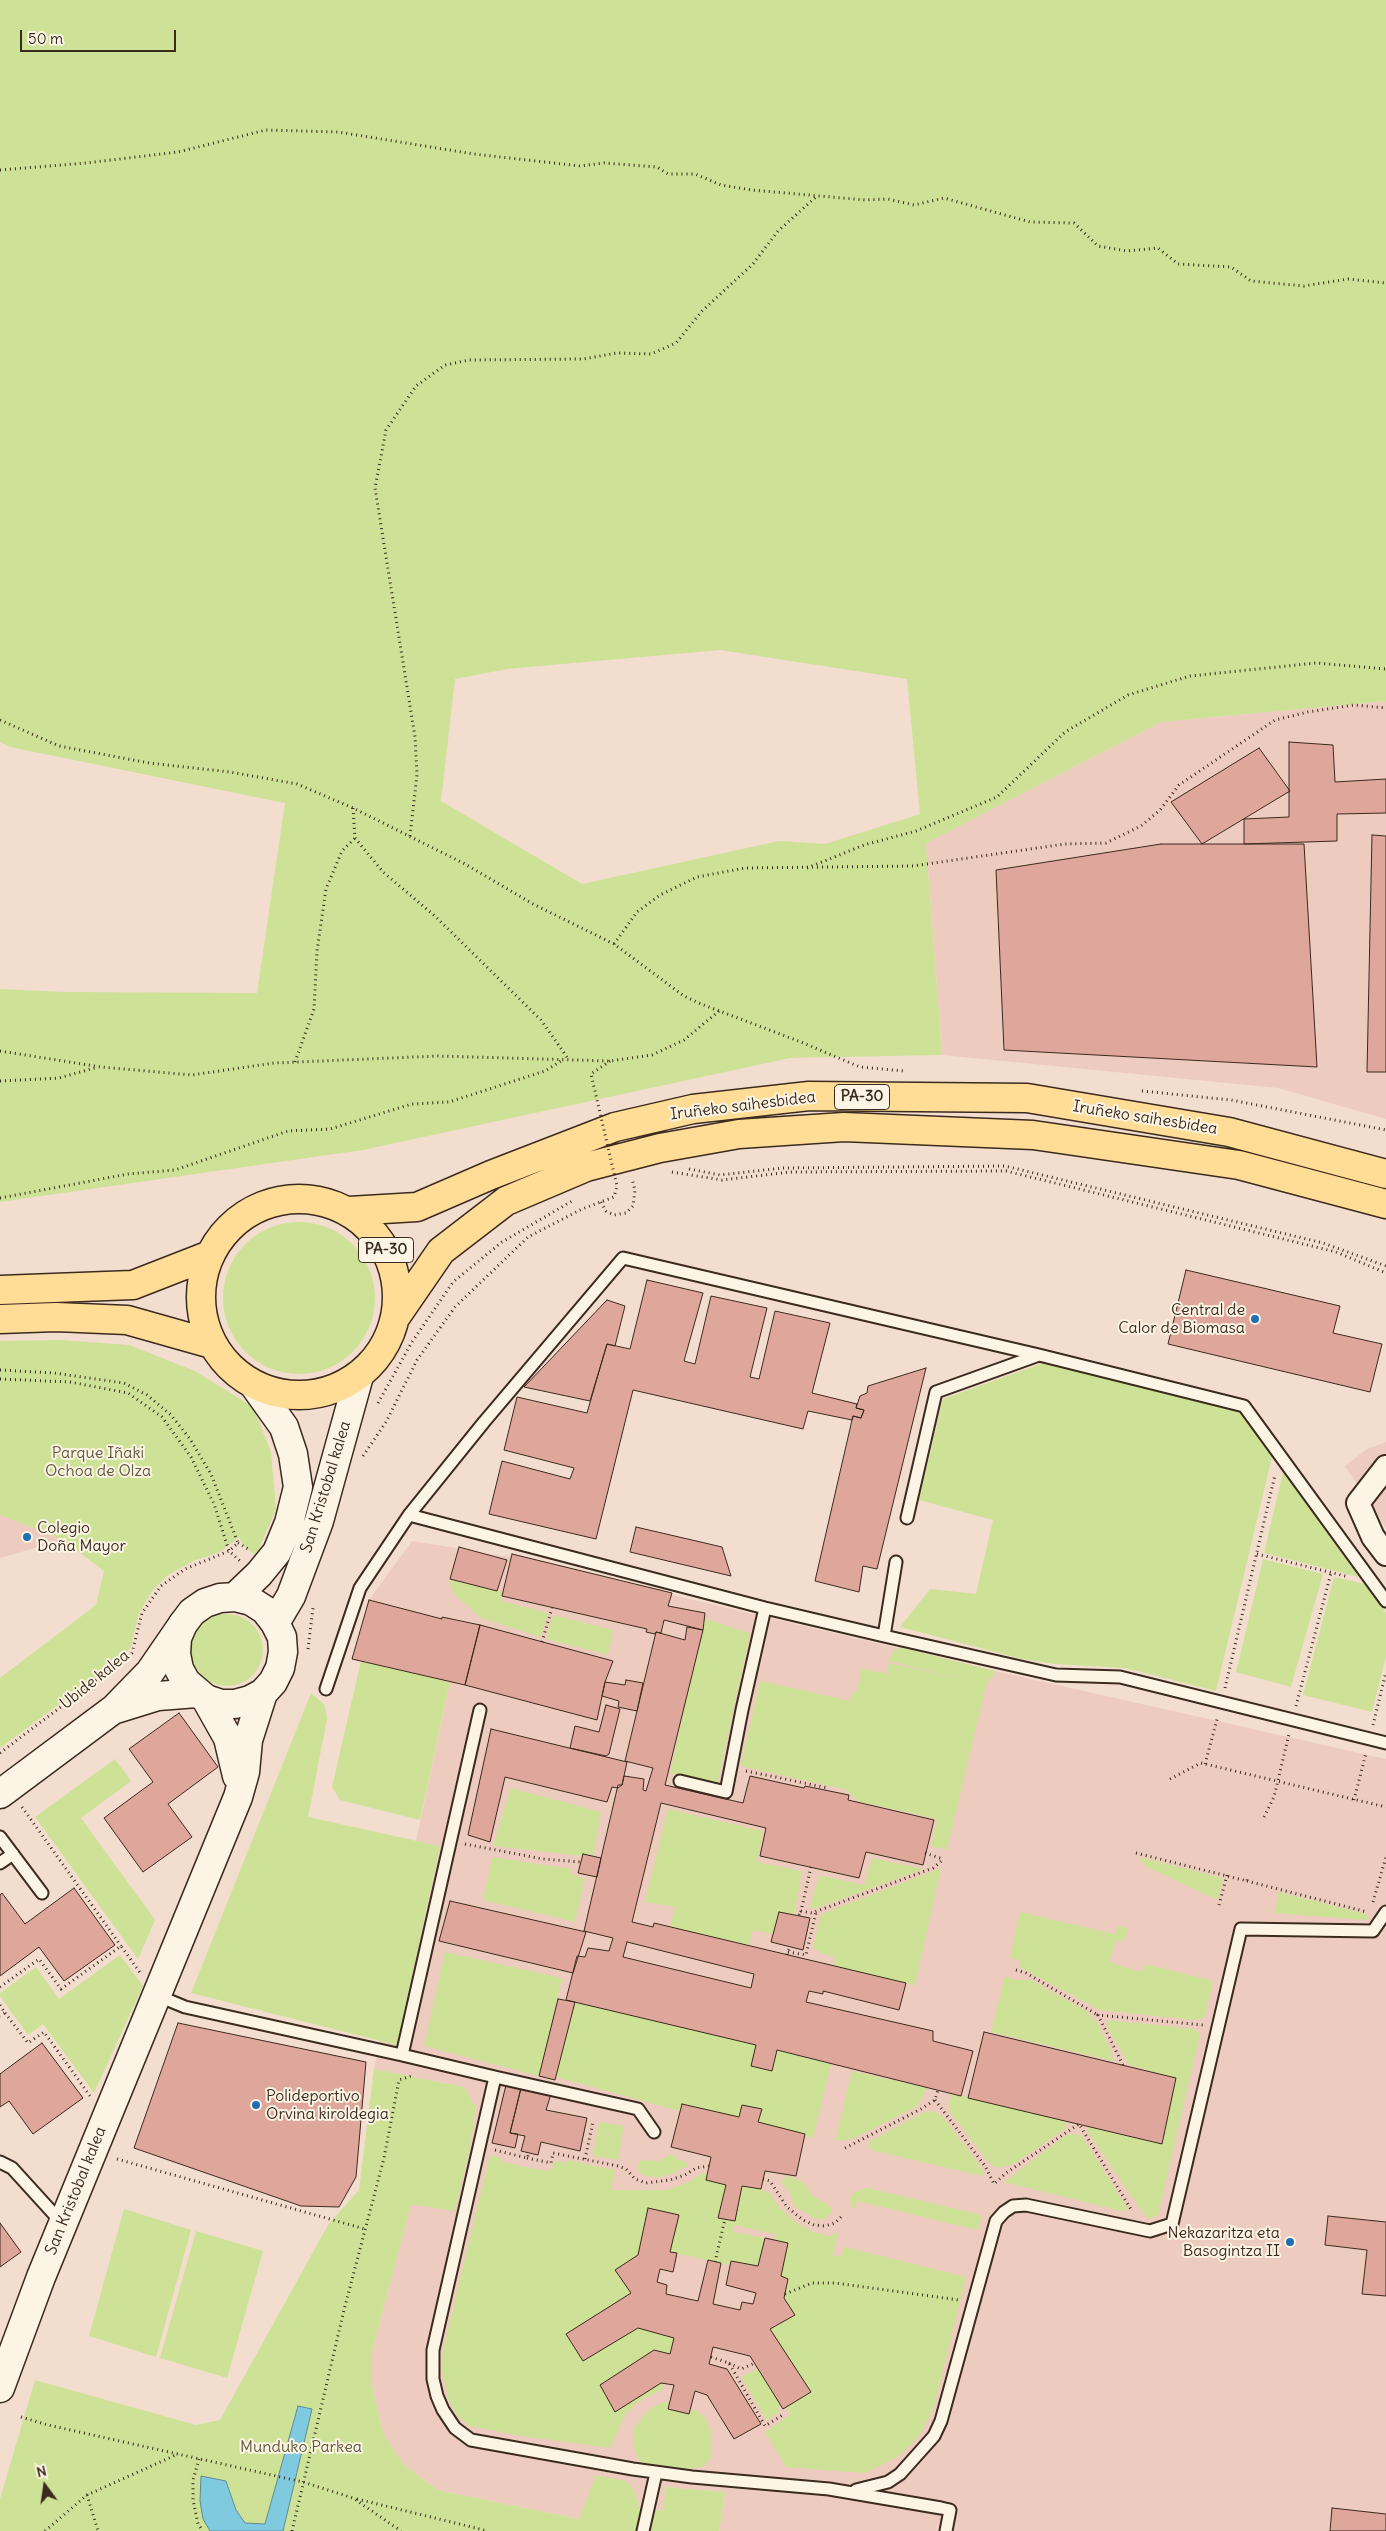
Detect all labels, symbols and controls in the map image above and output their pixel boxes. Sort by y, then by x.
scale bar [22,20,179,52]
text: 50 m [28,29,63,48]
road number: PA-30 [834,1084,890,1110]
street label: Iruñeko saihesbidea [669,1088,817,1124]
street label: Iruñeko saihesbidea [1071,1097,1219,1139]
road number: PA-30 [358,1238,414,1262]
place label: Central de Calor de Biomasa [1118,1300,1245,1338]
marker: Central de Calor de Biomasa [1249,1313,1261,1325]
street label: San Kristobal kalea [297,1419,355,1555]
park label: Parque Iñaki Ochoa de Olza [45,1443,151,1481]
place label: Colegio Doña Mayor [37,1518,126,1556]
marker: Colegio Doña Mayor [21,1531,33,1543]
street label: Ubide kalea [56,1646,134,1714]
place label: Polideportivo Orvina kiroldegia [266,2086,389,2124]
marker: Polideportivo Orvina kiroldegia [250,2099,262,2111]
street label: San Kristobal kalea [42,2124,110,2258]
place label: Nekazaritza eta Basogintza II [1167,2223,1280,2261]
marker: Nekazaritza eta Basogintza II [1284,2236,1296,2248]
park label: Munduko Parkea [240,2437,362,2457]
north arrow [20,2461,70,2511]
text: N [34,2462,48,2481]

